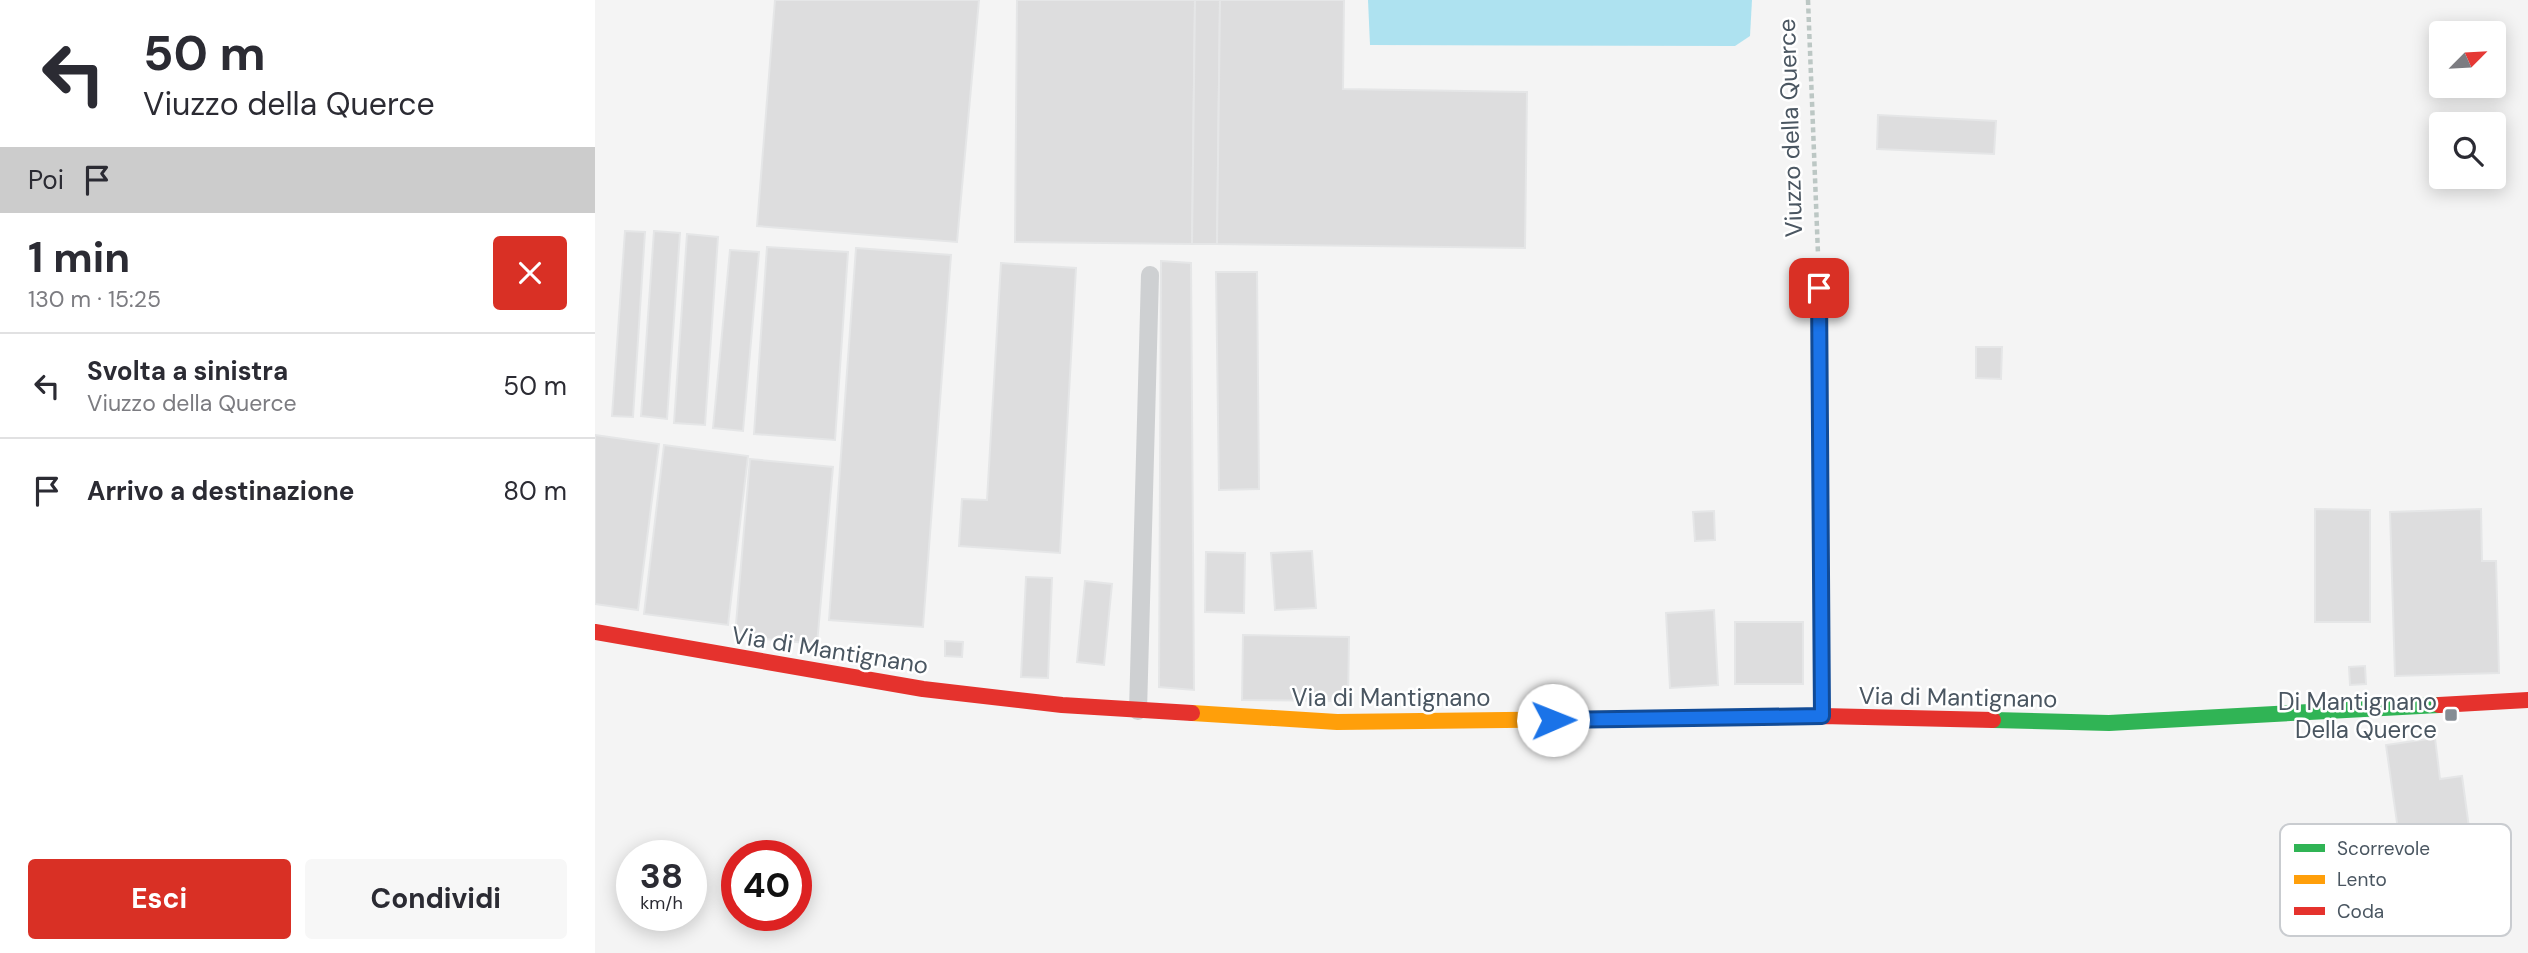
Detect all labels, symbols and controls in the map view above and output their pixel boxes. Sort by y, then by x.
street label: Viuzzo della Querce [1771,18,1809,238]
text: 50 m [143,21,266,85]
north arrow [2429,21,2506,98]
map controls [2429,21,2506,189]
icon: left [28,28,119,119]
text: Viuzzo della Querce [143,83,435,125]
button: search [2429,112,2506,189]
icon: arrive [78,161,116,199]
text: Poi [28,163,64,197]
text: 1 min [28,230,130,285]
button: close [493,236,567,310]
pin [1789,258,1849,318]
icon: arrive [1800,269,1838,307]
text: 130 m · 15:25 [28,284,161,314]
text: Svolta a sinistra [87,354,288,388]
icon: left [28,367,66,405]
text: 50 m [503,369,567,403]
text: Viuzzo della Querce [87,388,297,418]
icon: arrive [28,472,66,510]
text: Arrivo a destinazione [87,474,354,508]
text: 80 m [503,474,567,508]
street label: Via di Mantignano [729,619,931,681]
street label: Via di Mantignano [1858,680,2058,714]
street label: Via di Mantignano [1292,682,1490,713]
position arrow [1516,683,1590,757]
place label: Di Mantignano Della Querce [2278,686,2437,745]
marker: Di Mantignano Della Querce [2443,707,2459,723]
legend [2280,824,2511,936]
text: Scorrevole [2337,836,2430,861]
speed limit sign: 40 [721,840,812,931]
text: 38 [640,853,683,899]
button: Esci [28,859,291,939]
button: Condividi [305,859,567,939]
text: Lento [2337,867,2387,892]
text: km/h [640,891,683,915]
text: Coda [2337,899,2384,924]

